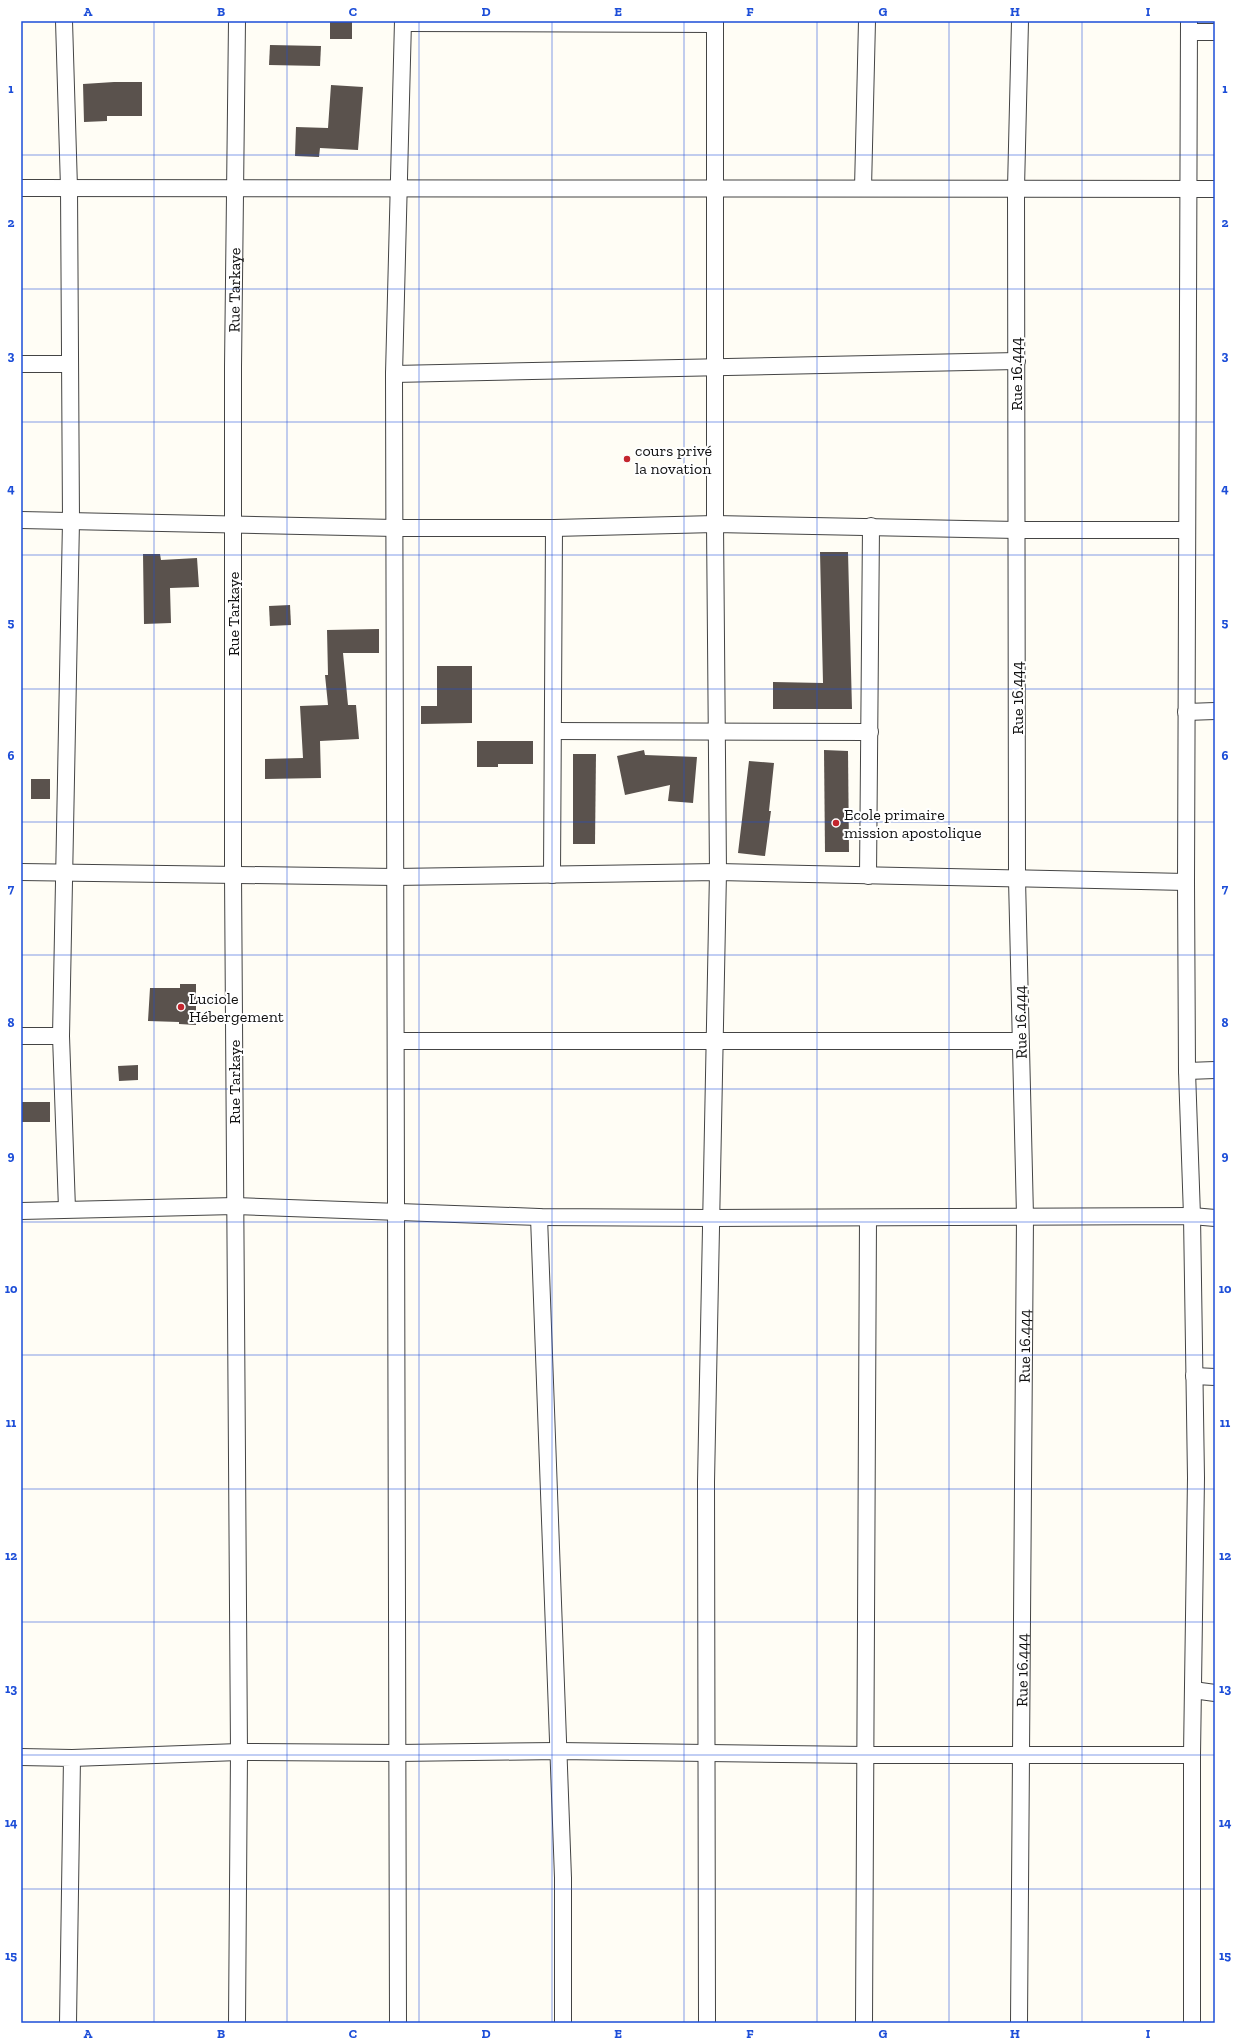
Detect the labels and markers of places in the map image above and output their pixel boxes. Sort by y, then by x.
place label: cours privé la novation [635,441,712,478]
marker: cours privé la novation [622,454,632,464]
place label: Ecole primaire mission apostolique [844,805,981,842]
marker: Ecole primaire mission apostolique [831,818,841,828]
place label: Luciole Hébergement [189,989,284,1026]
marker: Luciole Hébergement [176,1002,186,1012]

